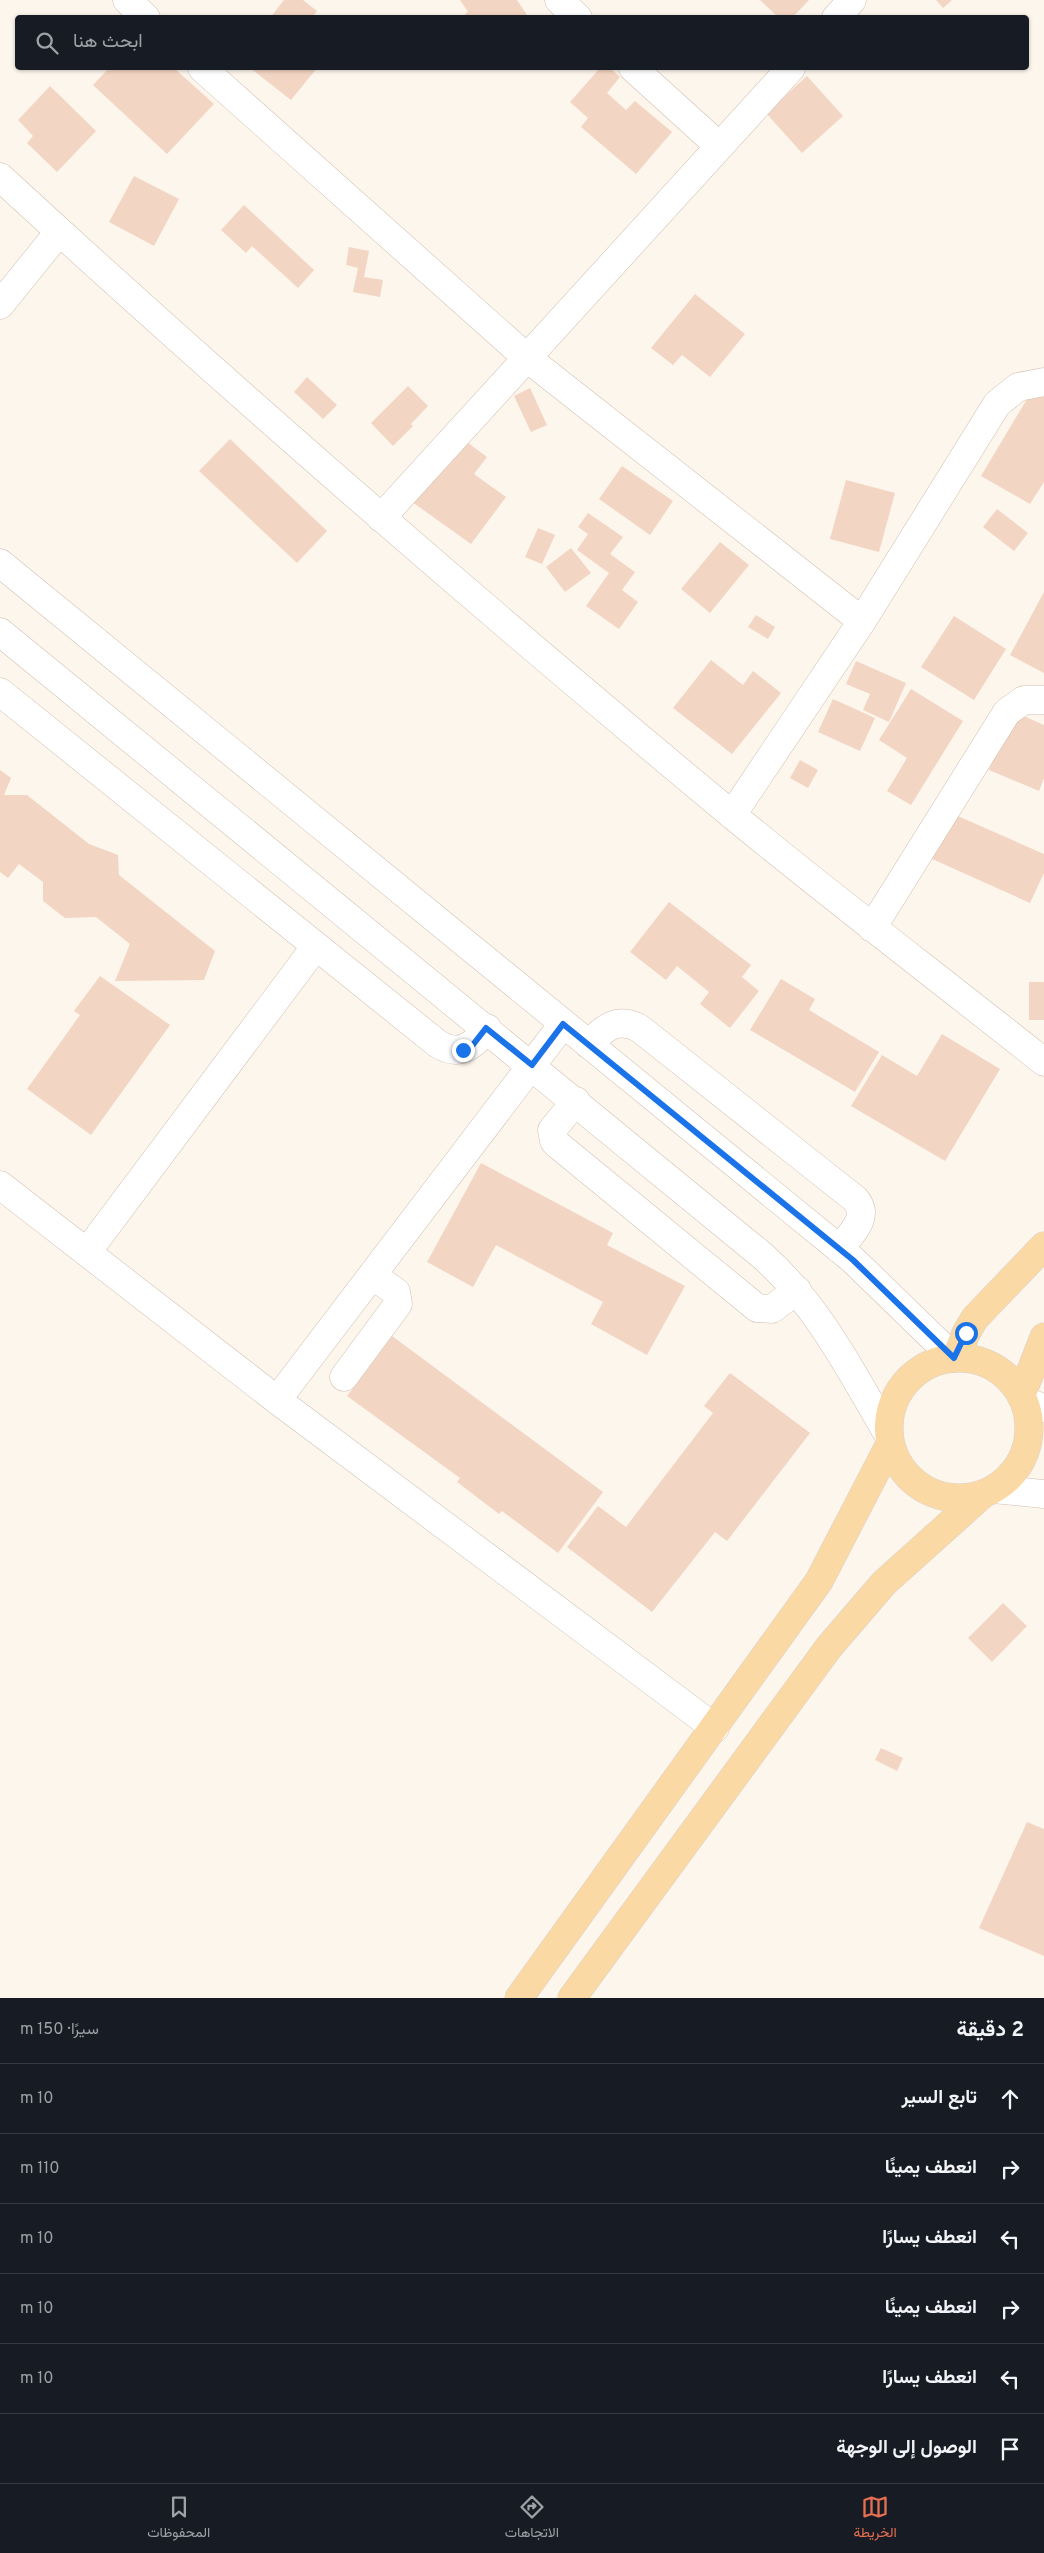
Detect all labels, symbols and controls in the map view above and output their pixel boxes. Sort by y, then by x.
search box [15,15,1029,70]
icon: search [33,29,61,57]
text: ابحث هنا [73,30,143,54]
route end [452,1039,475,1062]
route start [955,1322,978,1345]
text: 2 دقيقة [956,2017,1024,2044]
text: سيرًا · 150 m [20,2020,99,2040]
icon: ahead [996,2085,1024,2113]
text: تابع السير [901,2086,977,2110]
text: 10 m [20,2089,54,2109]
icon: right [996,2155,1024,2183]
text: انعطف يمينًا [885,2156,977,2180]
text: 110 m [20,2159,60,2179]
icon: left [996,2225,1024,2253]
text: انعطف يسارًا [882,2226,977,2250]
text: 10 m [20,2229,54,2249]
icon: right [996,2295,1024,2323]
text: انعطف يمينًا [885,2296,977,2320]
text: 10 m [20,2299,54,2319]
icon: left [996,2365,1024,2393]
text: انعطف يسارًا [882,2366,977,2390]
text: 10 m [20,2369,54,2389]
icon: arrive [996,2435,1024,2463]
text: الوصول إلى الوجهة [836,2436,977,2460]
tab: المحفوظات [147,2493,210,2545]
tab: الاتجاهات [505,2493,559,2545]
tab: الخريطة [853,2493,897,2545]

